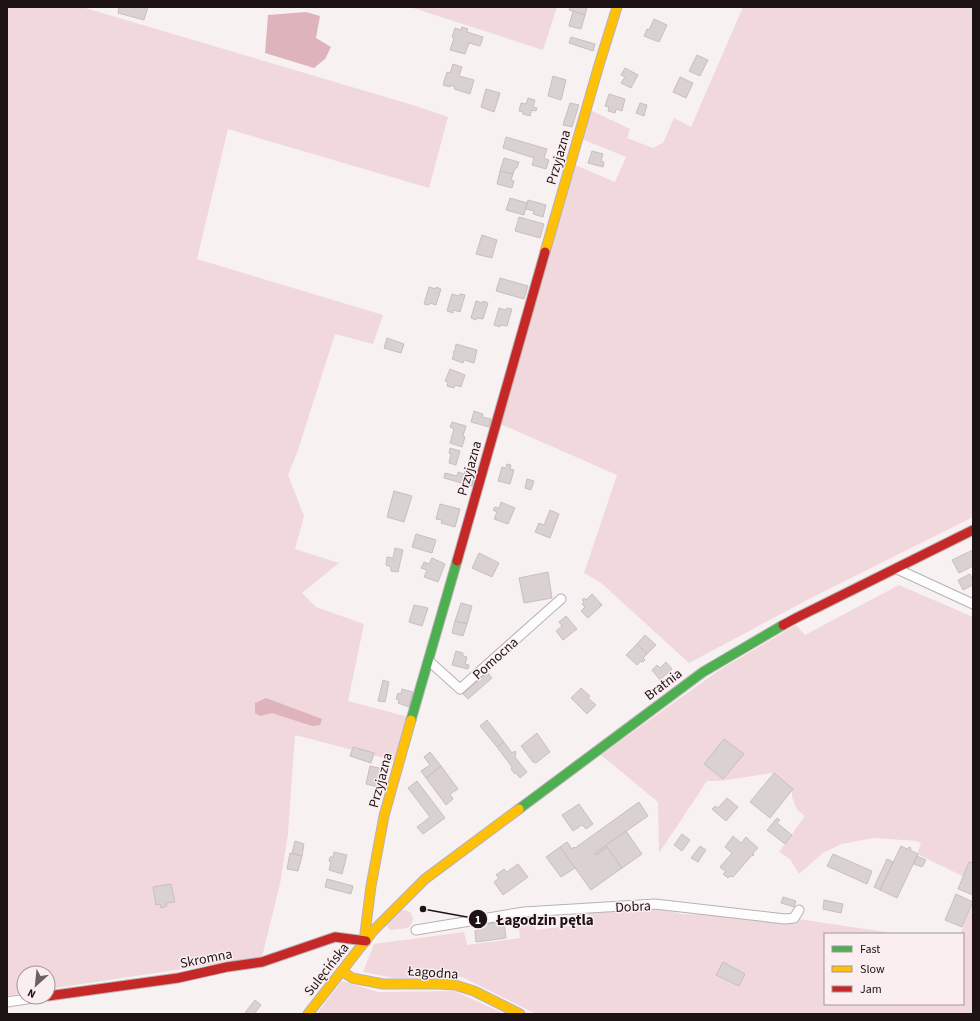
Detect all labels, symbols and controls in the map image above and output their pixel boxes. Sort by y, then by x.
street label: Przyjazna [542,127,576,187]
street label: Przyjazna [453,438,487,498]
street label: Pomocna [468,633,523,685]
street label: Bratnia [641,664,687,706]
street label: Przyjazna [364,751,398,810]
street label: Dobra [615,896,651,918]
callout: Łagodzin pętla [468,906,601,933]
text: Łagodzin pętla [495,910,594,931]
text: 1 [475,912,481,929]
legend [824,933,964,1005]
street label: Sulęcińska [300,939,354,1001]
text: Fast [860,941,880,958]
street label: Skromna [178,944,234,974]
street label: Łagodna [406,961,459,985]
text: Slow [860,961,885,978]
north arrow [16,965,56,1005]
text: Jam [860,981,882,998]
text: N [25,985,38,1002]

